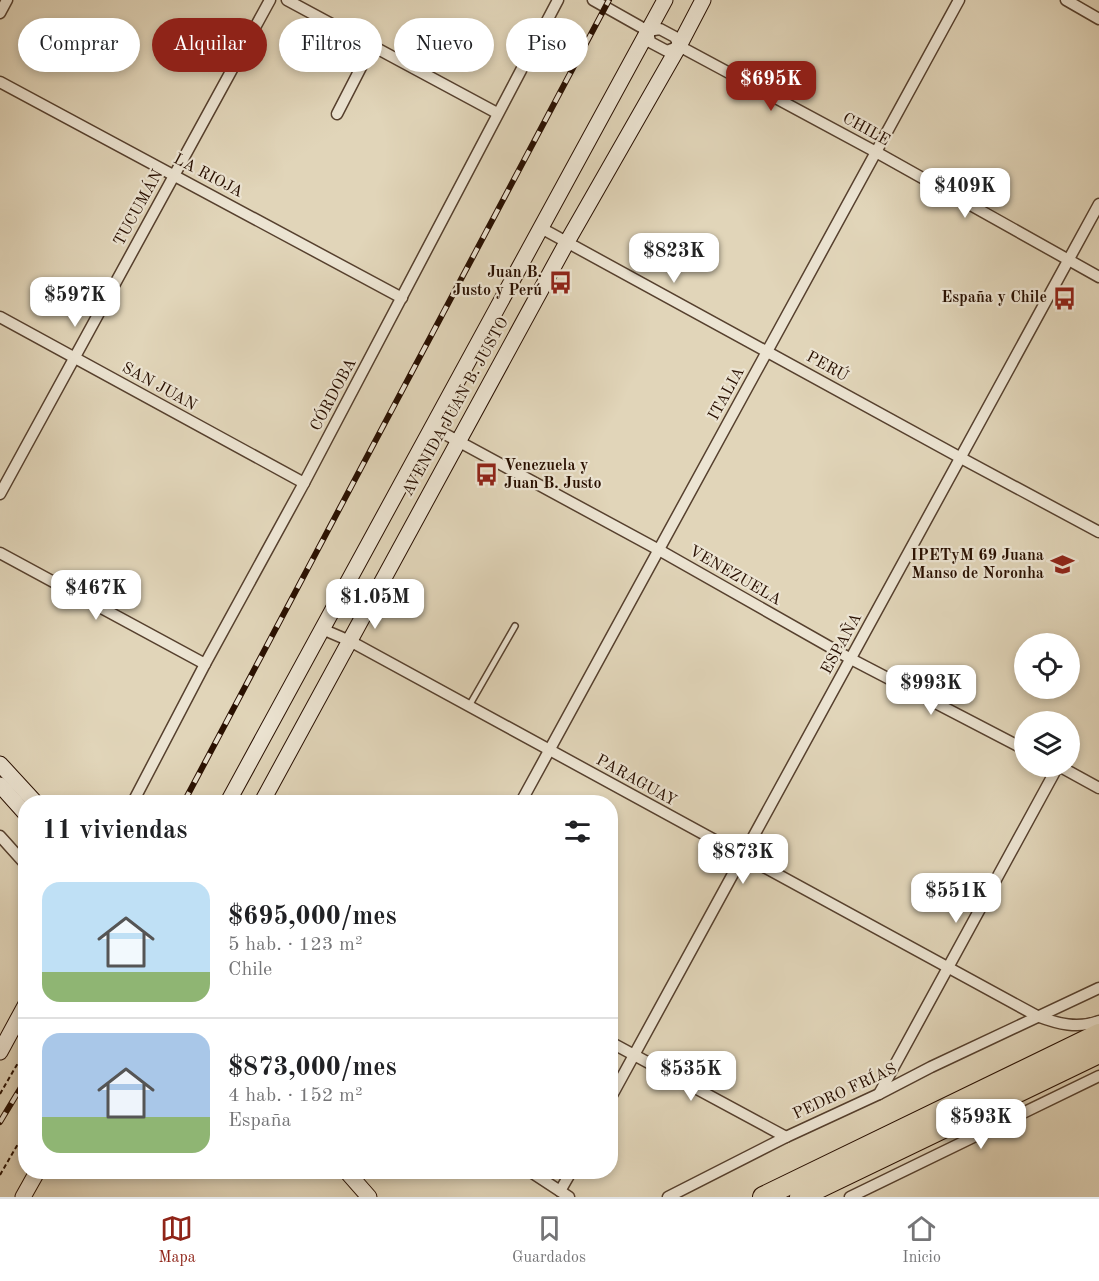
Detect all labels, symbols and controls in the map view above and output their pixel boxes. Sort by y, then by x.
chip: Comprar [18,18,140,72]
chip: Alquilar [152,18,267,72]
chip: Filtros [279,18,382,72]
chip: Nuevo [394,18,494,72]
chip: Piso [506,18,588,72]
pin: $695K [729,61,813,112]
text: $695K [740,70,802,90]
street label: CHILE [840,111,892,149]
street label: LA RIOJA [171,151,245,201]
street label: TUCUMÁN [108,165,167,249]
pin: $409K [923,168,1007,219]
text: $409K [934,177,996,197]
pin: $823K [632,233,716,284]
text: $823K [643,242,705,262]
place label: Juan B. Justo y Perú [453,265,542,299]
bus stop icon: Juan B. Justo y Perú [547,269,573,295]
pin: $597K [33,277,117,328]
bus stop icon: España y Chile [1052,285,1078,311]
text: $597K [44,286,106,306]
place label: España y Chile [941,290,1047,306]
street label: AVENIDA JUAN B. JUSTO [400,315,512,499]
street label: PERÚ [803,345,854,385]
street label: CÓRDOBA [304,354,360,434]
street label: SAN JUAN [119,360,199,414]
street label: ITALIA [706,365,748,423]
place label: Venezuela y Juan B. Justo [504,458,601,492]
bus stop icon: Venezuela y Juan B. Justo [473,462,499,488]
street label: VENEZUELA [686,543,784,609]
place label: IPETyM 69 Juana Manso de Noronha [910,548,1044,582]
school or university icon: IPETyM 69 Juana Manso de Noronha [1049,552,1075,578]
pin: $467K [54,570,138,621]
text: $467K [65,579,127,599]
pin: $1.05M [326,579,424,630]
text: $1.05M [340,588,410,608]
street label: ESPAÑA [814,608,865,677]
map controls [1014,633,1080,777]
button: locate [1014,633,1080,699]
pin: $993K [889,665,973,716]
text: $993K [900,674,962,694]
button: layers [1014,711,1080,777]
street label: PARAGUAY [593,752,679,810]
icon: filters [561,815,594,848]
text: 11 viviendas [42,818,188,844]
pin: $873K [701,834,785,885]
text: $873K [712,843,774,863]
pin: $551K [914,873,998,924]
text: $551K [925,882,987,902]
text: $695,000/mes [228,904,397,930]
icon: home [90,906,162,978]
text: 5 hab. · 123 m² [228,935,362,955]
text: Chile [228,960,272,980]
pin: $535K [649,1051,733,1102]
text: $873,000/mes [228,1055,397,1081]
icon: home [90,1057,162,1129]
street label: PEDRO FRÍAS [789,1057,899,1123]
text: $535K [660,1060,722,1080]
text: 4 hab. · 152 m² [228,1086,362,1106]
pin: $593K [939,1099,1023,1150]
text: $593K [950,1108,1012,1128]
text: España [228,1111,291,1131]
tab: Mapa [158,1212,196,1268]
tab: Guardados [512,1212,586,1268]
tab: Inicio [902,1212,941,1268]

